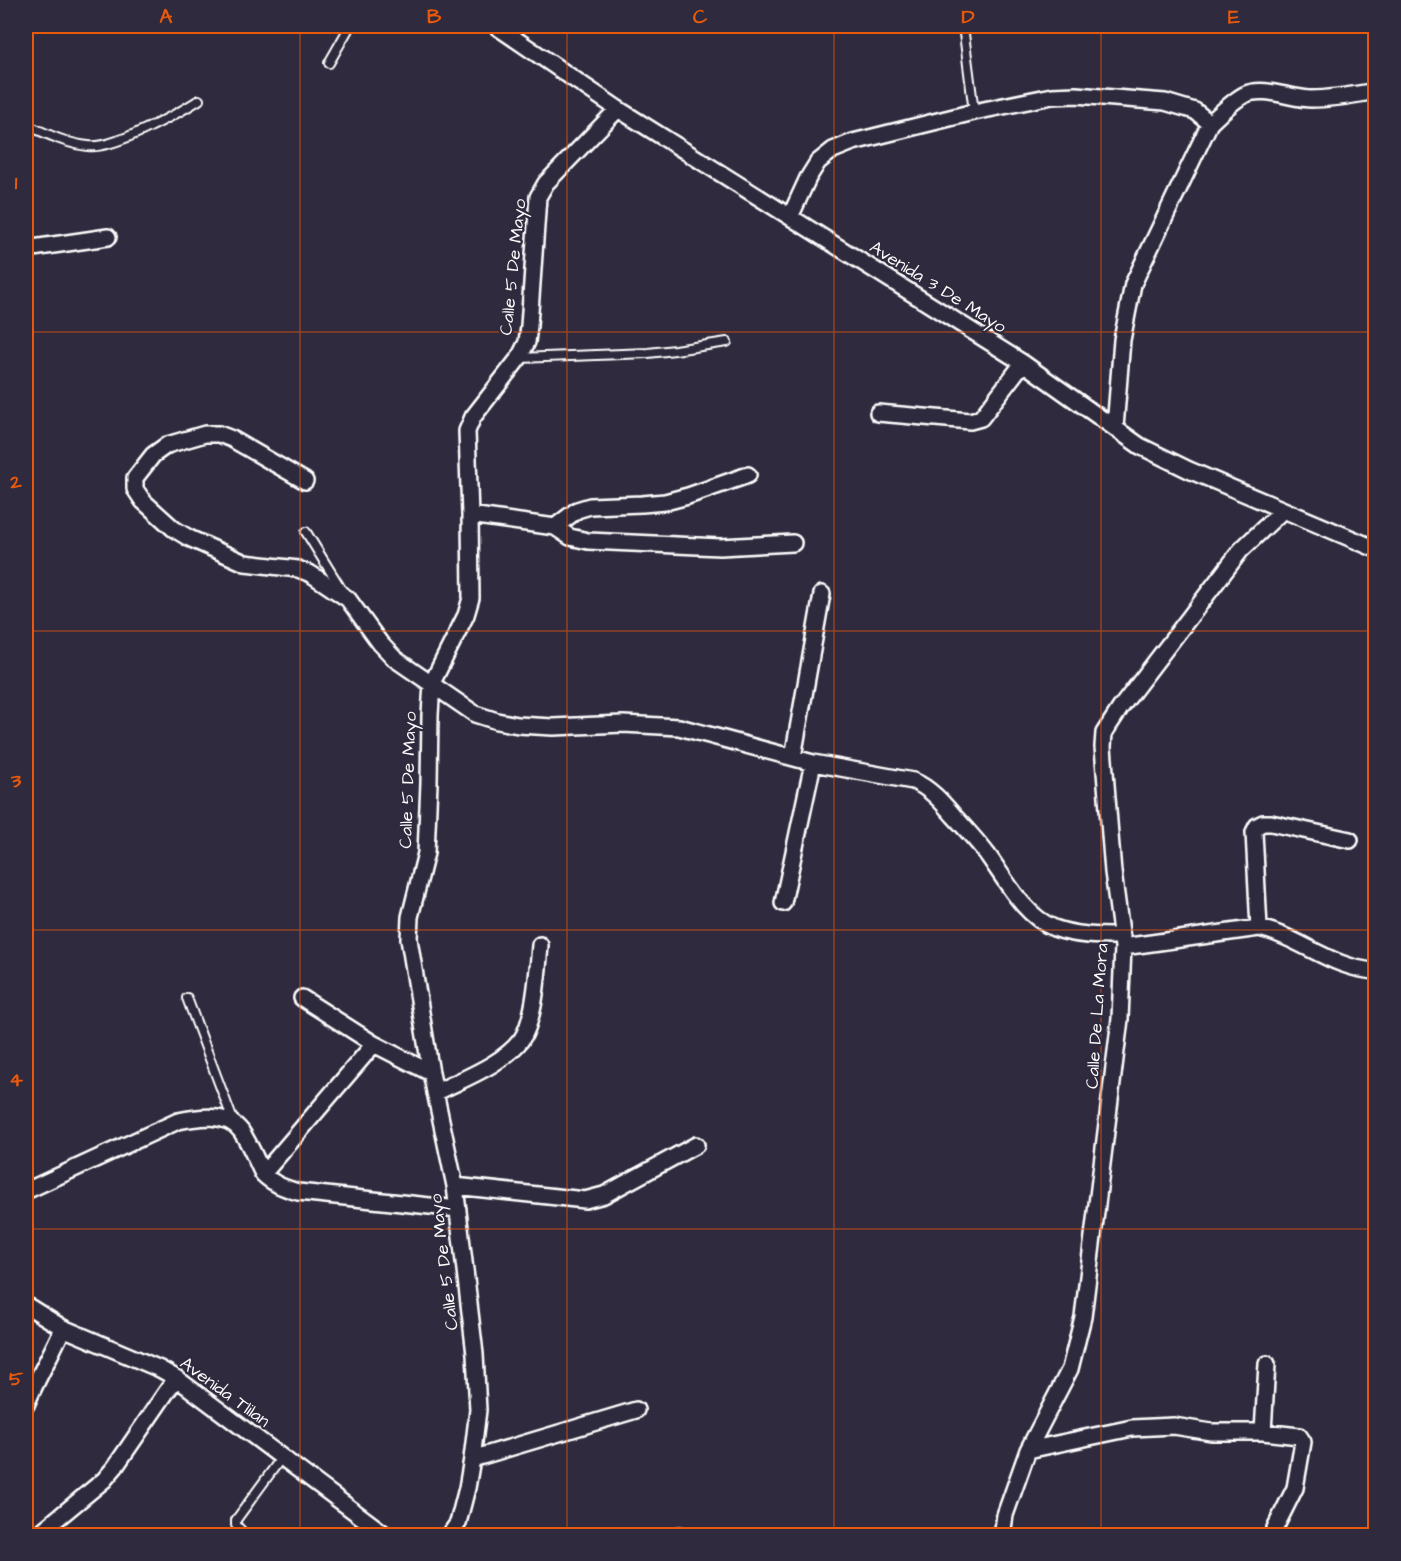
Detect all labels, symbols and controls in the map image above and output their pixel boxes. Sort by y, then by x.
text: A [160,3,173,31]
text: B [427,3,442,31]
text: C [693,3,708,31]
text: D [962,3,975,31]
text: E [1228,3,1240,31]
text: 1 [15,169,18,197]
street label: Calle 5 De Mayo [493,197,534,337]
street label: Avenida 3 De Mayo [864,235,1011,340]
text: 2 [9,468,22,496]
street label: Calle 5 De Mayo [393,711,424,849]
text: 3 [10,767,22,795]
street label: Calle De La Mora [1079,942,1115,1090]
text: 4 [9,1066,23,1094]
street label: Calle 5 De Mayo [423,1192,466,1332]
street label: Avenida Tlilan [175,1351,275,1433]
text: 5 [9,1365,24,1393]

